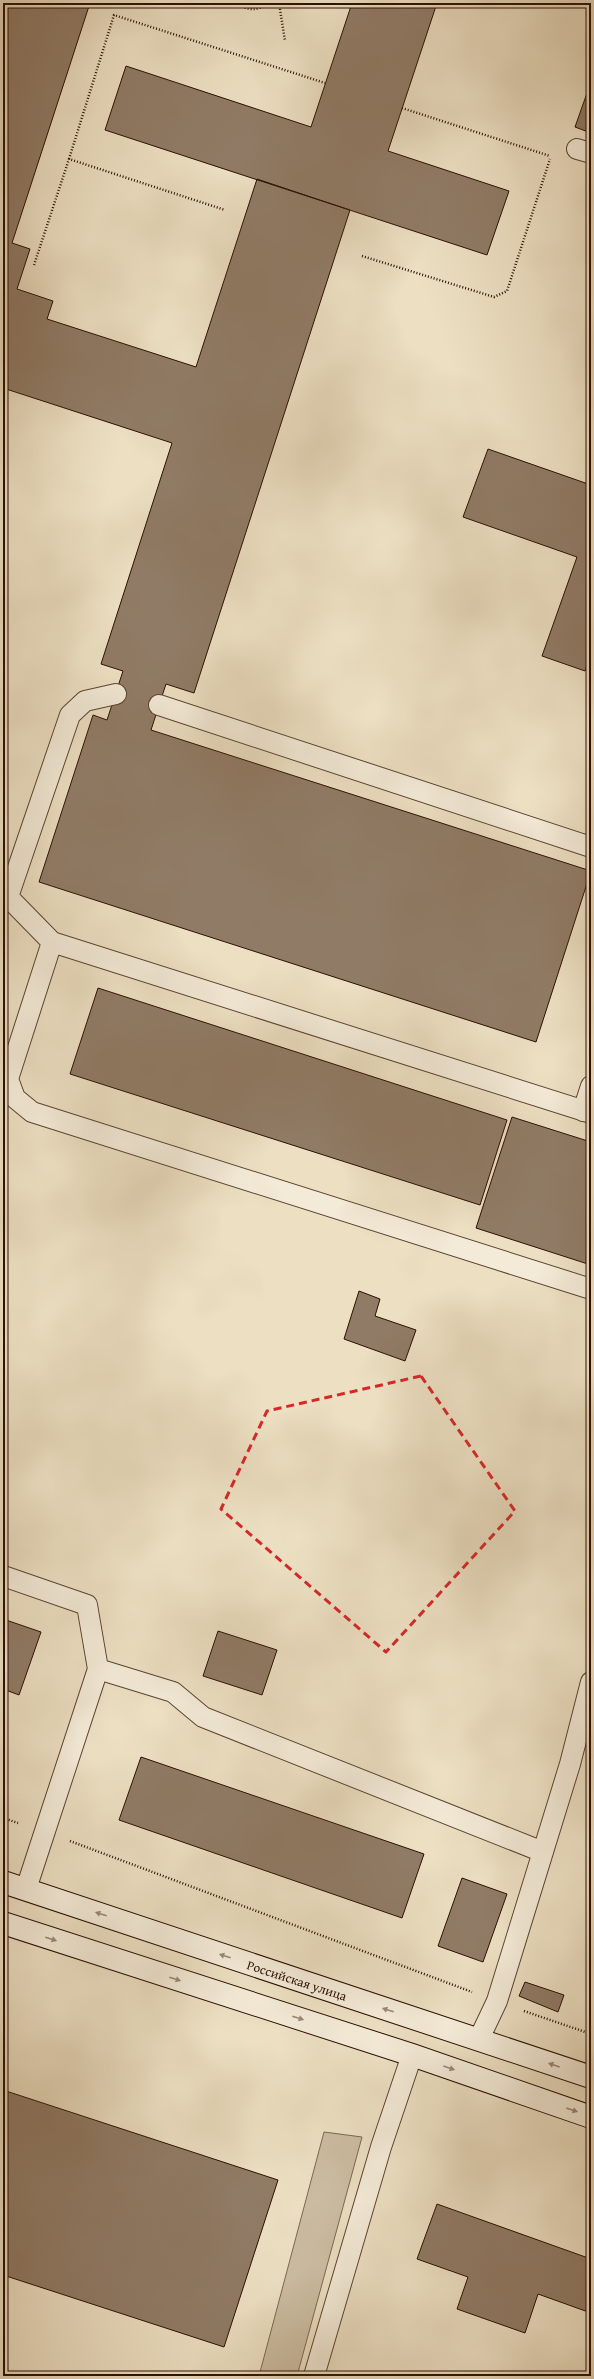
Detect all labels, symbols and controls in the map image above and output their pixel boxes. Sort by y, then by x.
one-way arrow [95,1911,107,1917]
one-way arrow [45,1936,57,1942]
one-way arrow [218,1952,230,1958]
street label: Российская улица [244,1955,350,2006]
one-way arrow [169,1976,181,1982]
one-way arrow [382,2007,394,2013]
one-way arrow [293,2016,305,2022]
one-way arrow [548,2061,560,2067]
one-way arrow [444,2065,456,2071]
one-way arrow [566,2108,578,2114]

